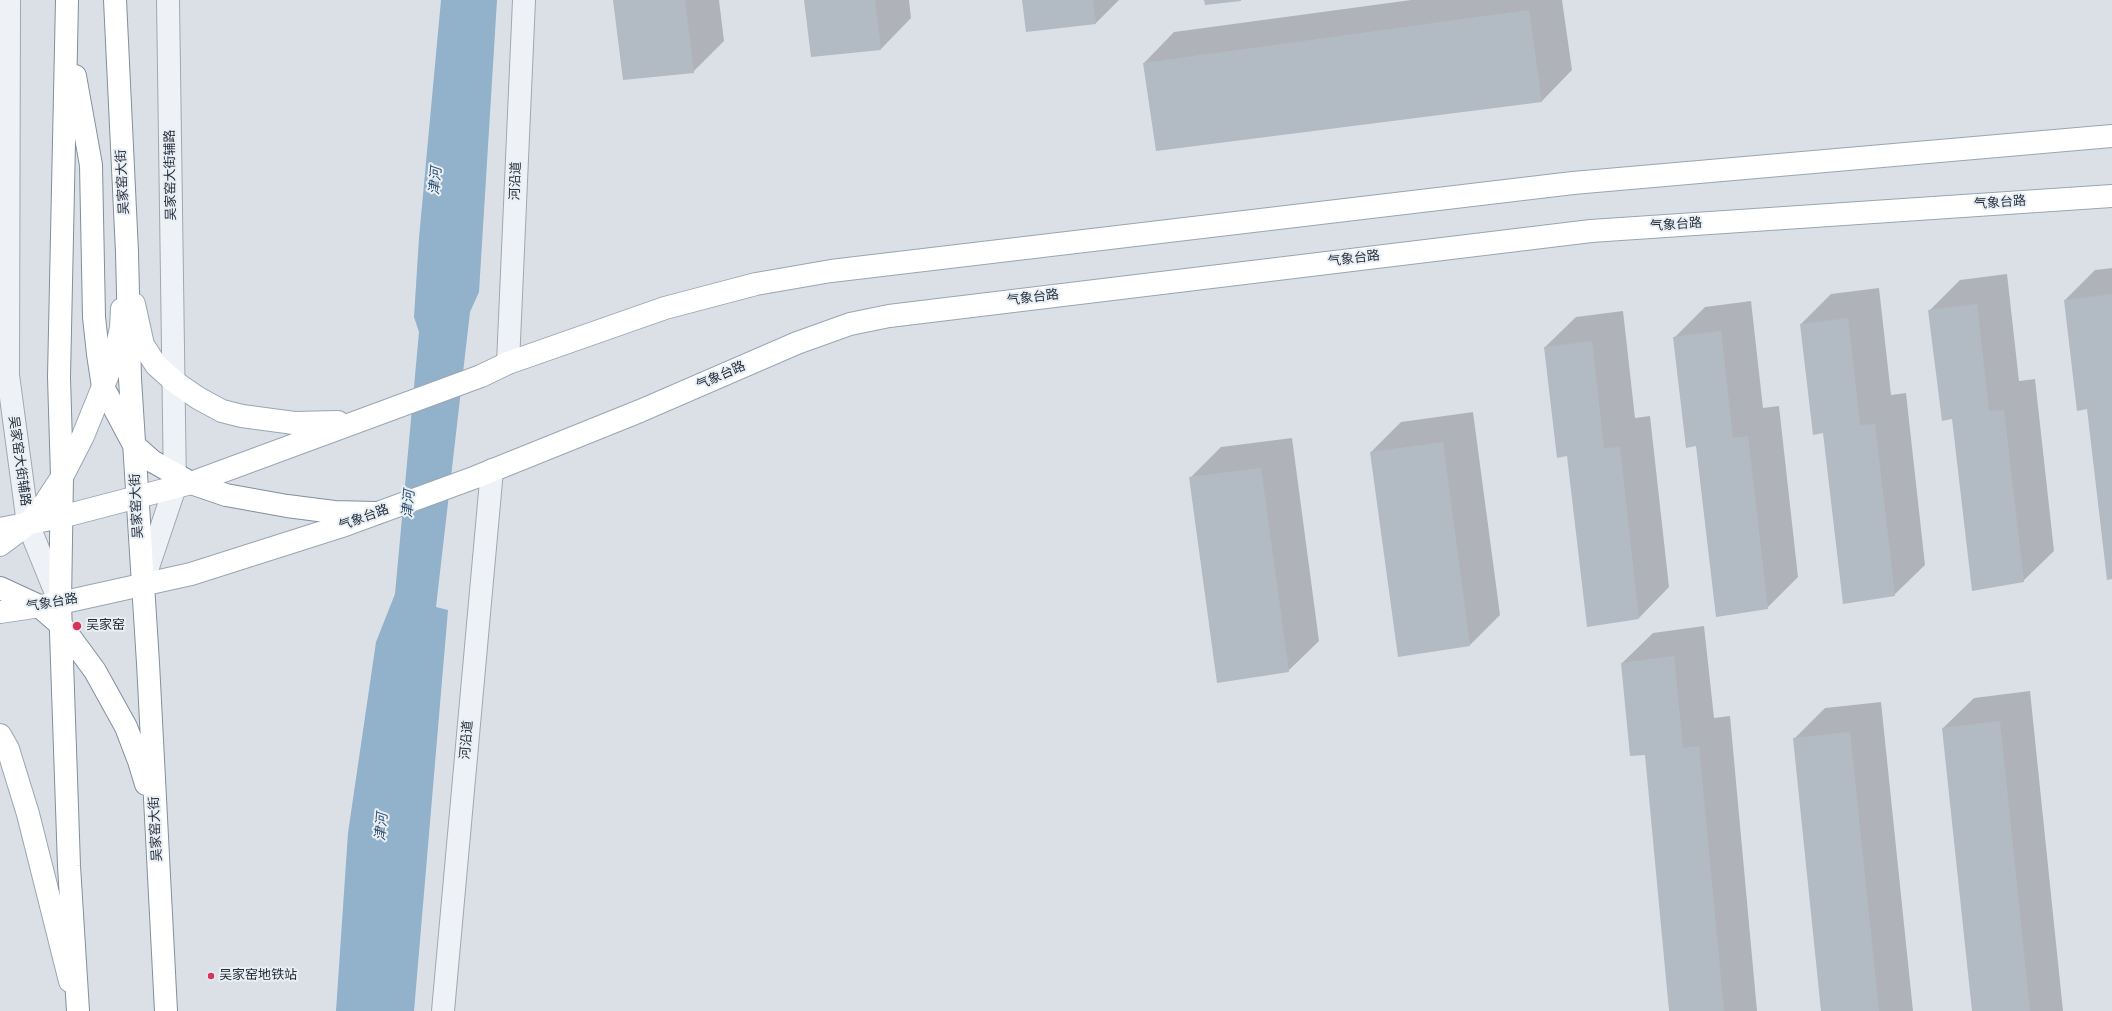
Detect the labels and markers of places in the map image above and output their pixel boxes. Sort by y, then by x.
place label: 吴家窑 [86,618,125,634]
marker: 吴家窑 [71,620,83,632]
place label: 吴家窑地铁站 [219,968,297,984]
marker: 吴家窑地铁站 [206,971,216,981]

